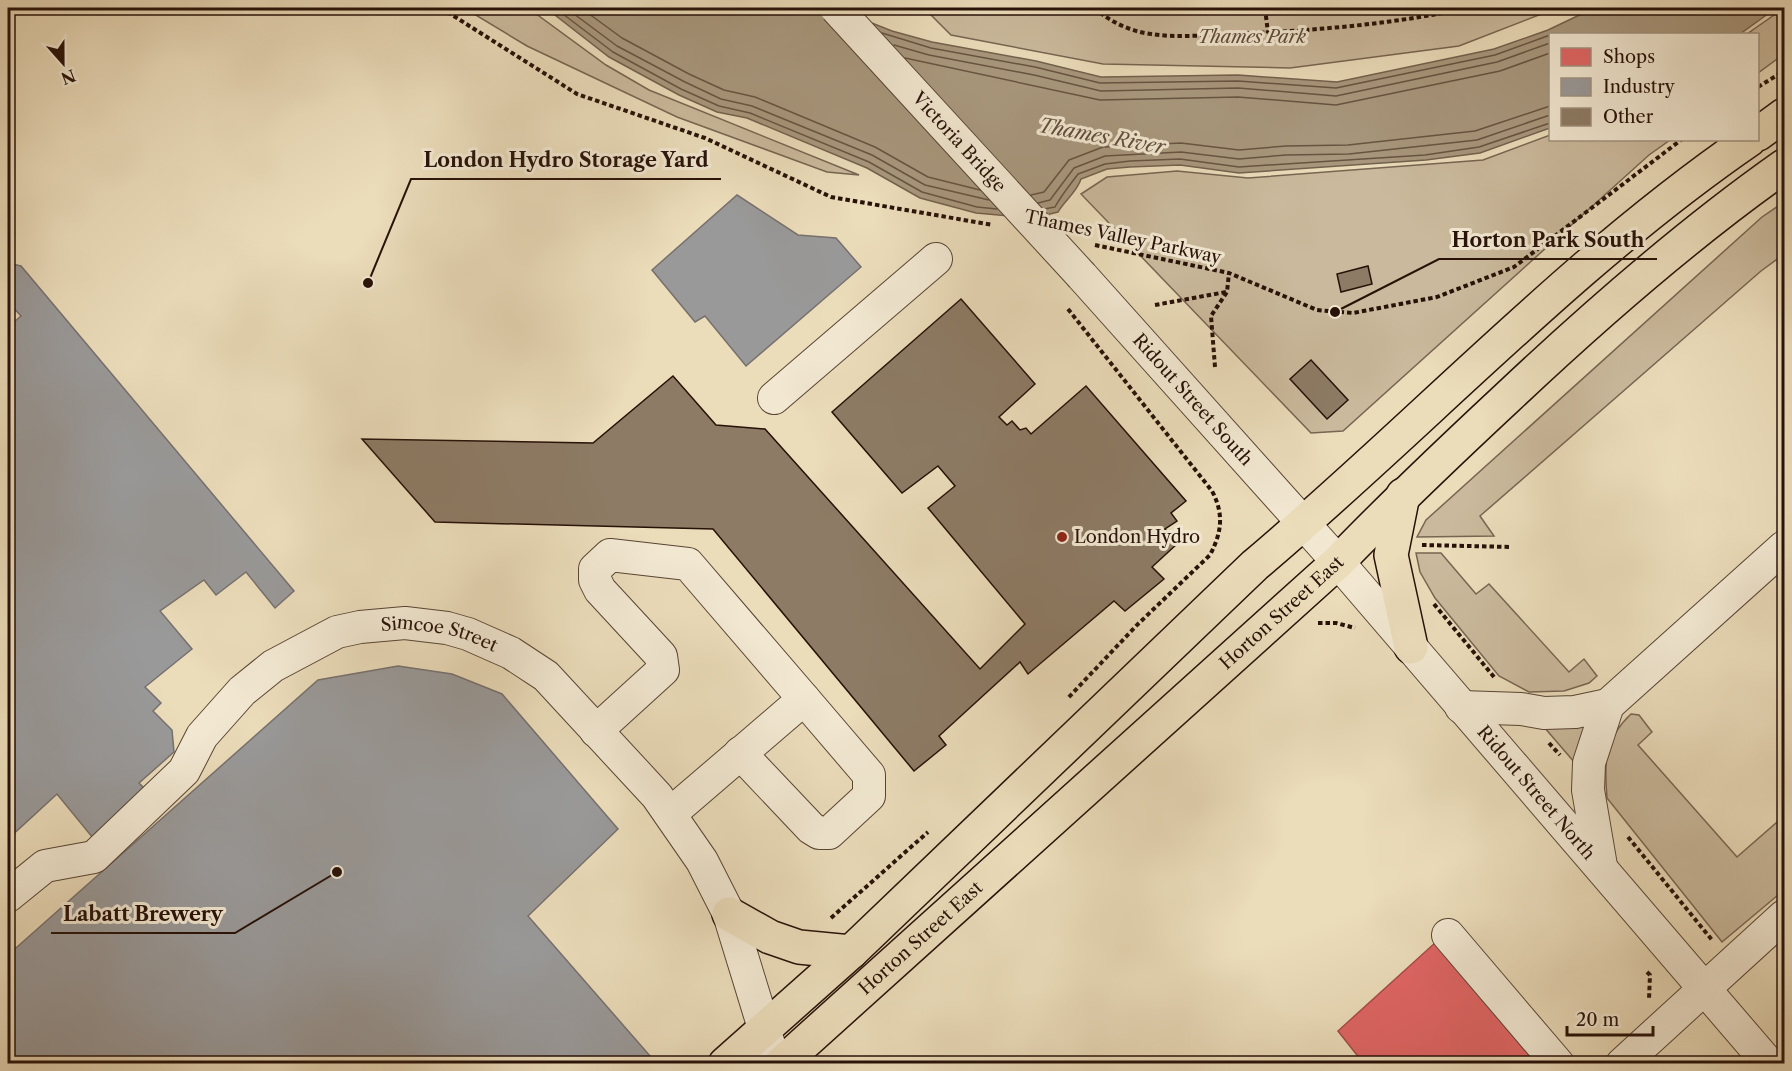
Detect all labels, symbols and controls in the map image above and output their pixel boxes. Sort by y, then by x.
park label: Thames Park [1198,26,1307,48]
north arrow [33,33,93,93]
legend [1549,33,1759,141]
text: Shops [1603,46,1655,68]
text: N [58,65,78,89]
text: Industry [1603,76,1676,98]
street label: Victoria Bridge [907,87,1011,197]
text: Other [1603,106,1654,128]
water label: Thames River [1037,113,1169,159]
callout: London Hydro Storage Yard [411,141,721,179]
text: London Hydro Storage Yard [423,148,709,172]
street label: Thames Valley Parkway [1023,205,1224,269]
callout: Horton Park South [1439,221,1657,259]
text: Horton Park South [1452,228,1645,252]
street label: Ridout Street South [1128,329,1257,470]
place label: London Hydro [1074,526,1200,548]
marker: London Hydro [1055,530,1069,544]
street label: Horton Street East [1215,551,1349,674]
street label: Simcoe Street [380,611,501,657]
street label: Ridout Street North [1473,721,1600,864]
street label: Horton Street East [854,876,988,1000]
callout: Labatt Brewery [51,895,235,933]
text: Labatt Brewery [63,902,224,926]
scale bar [1567,999,1652,1037]
text: 20 m [1576,1009,1620,1031]

